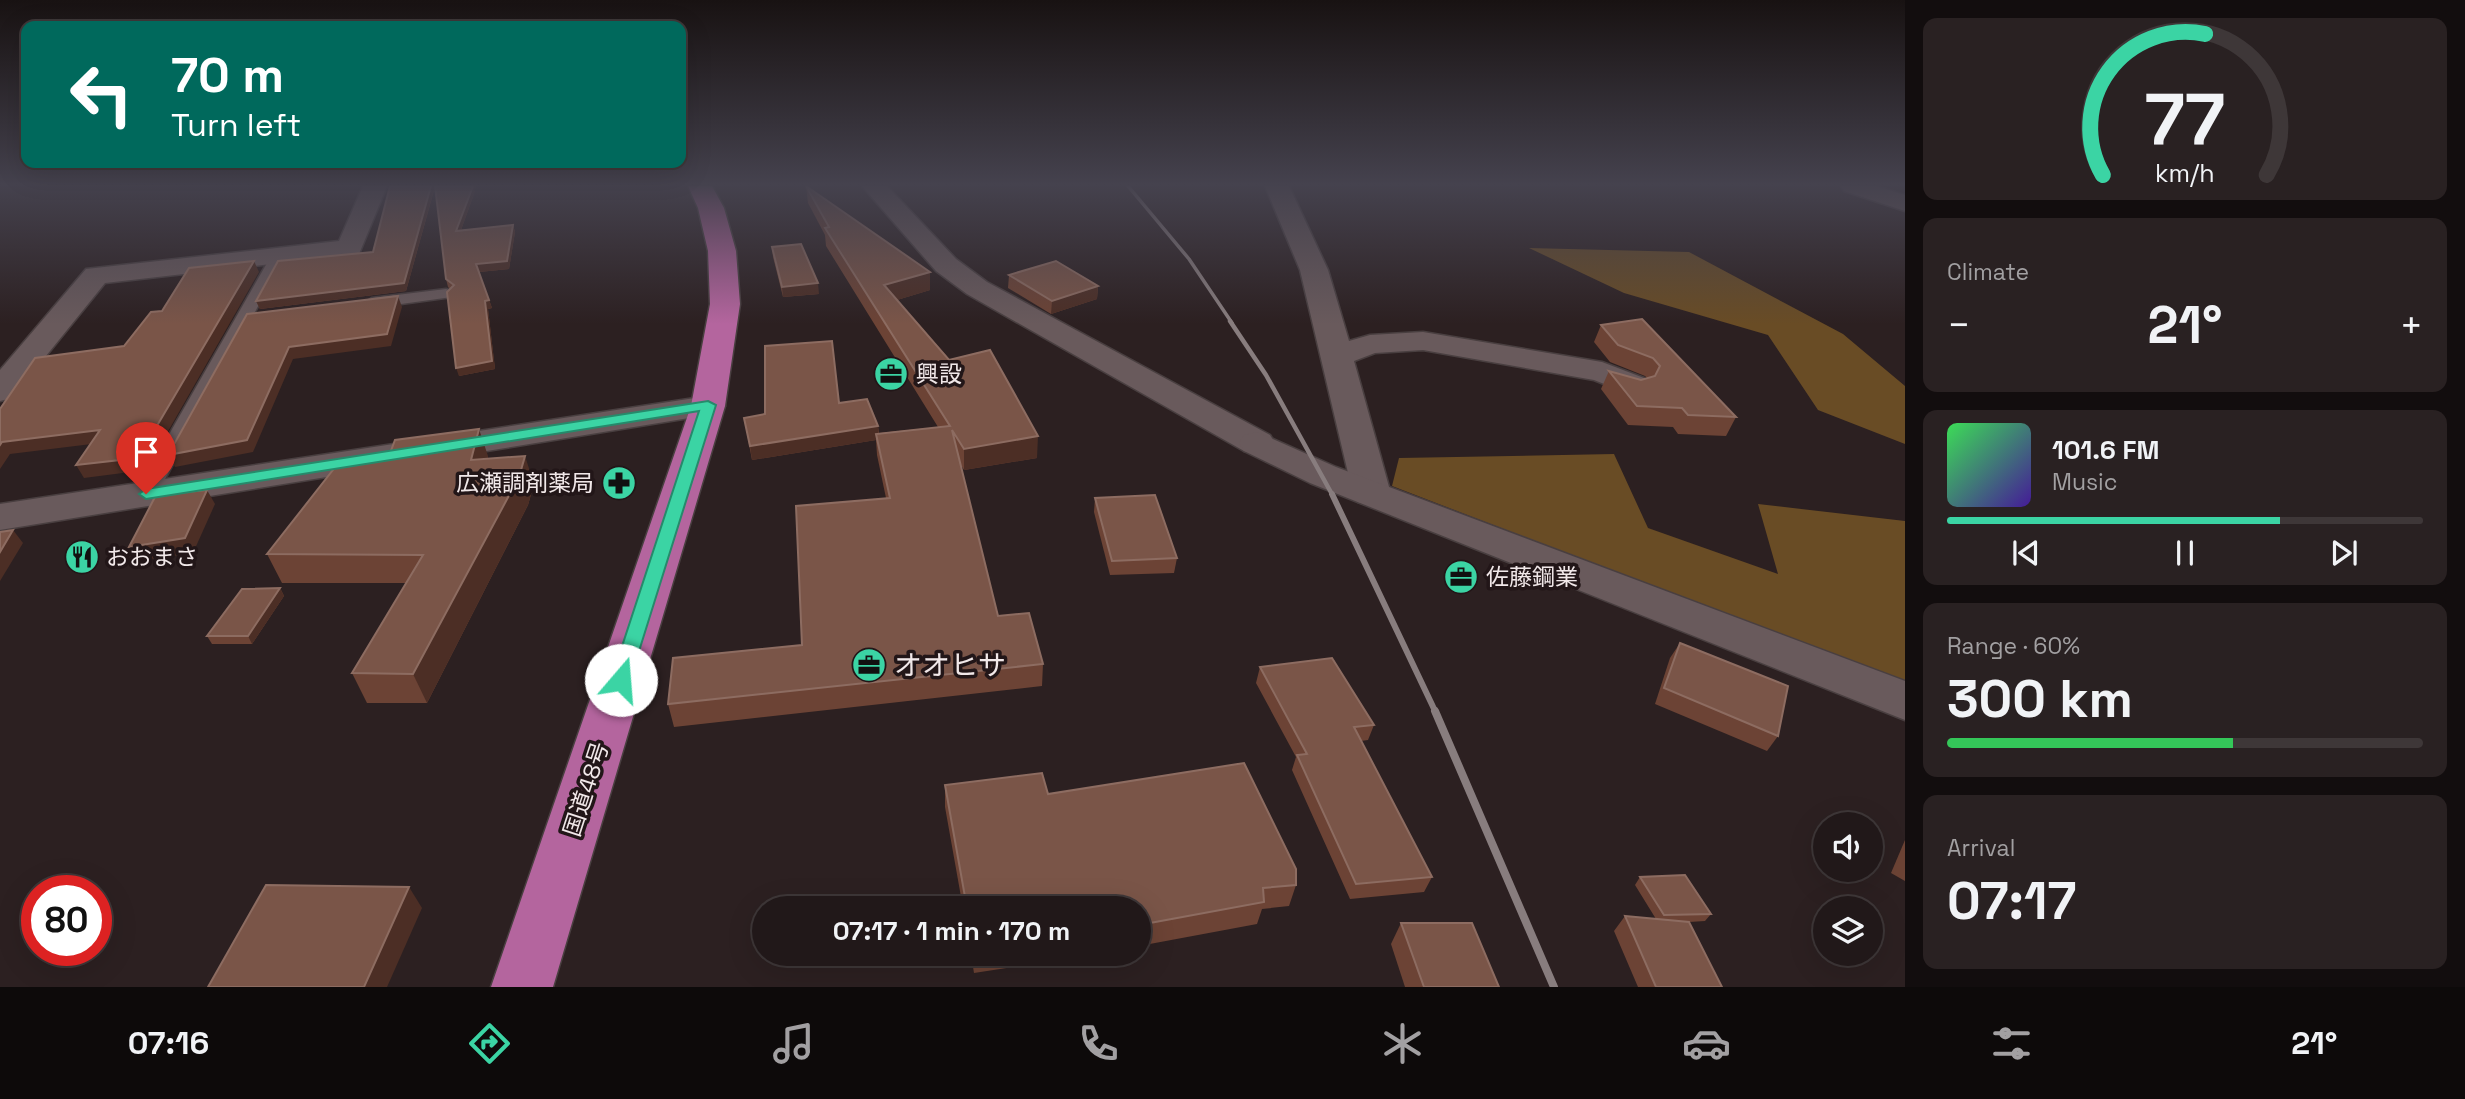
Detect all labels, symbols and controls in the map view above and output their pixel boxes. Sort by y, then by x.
text: 70 m [171,44,284,106]
icon: left [56,49,147,140]
text: 77 [2145,73,2225,166]
text: Turn left [171,105,301,145]
text: km/h [2155,157,2215,189]
text: Climate [1947,257,2029,287]
text: 21° [2148,292,2222,358]
text: − [1947,301,1971,349]
text: + [2399,301,2423,349]
office icon: 興設 [872,355,910,393]
place label: 興設 [916,359,962,389]
pin [116,422,176,494]
icon: arrive [127,433,165,471]
text: 101.6 FM [2052,433,2159,467]
pharmacy icon: 広瀬調剤薬局 [600,464,638,502]
text: Music [2052,467,2117,497]
place label: 広瀬調剤薬局 [456,468,594,498]
icon: previous [2007,534,2045,572]
icon: pause [2166,534,2204,572]
icon: next [2325,534,2363,572]
restaurant icon: おおまさ [63,538,101,576]
place label: おおまさ [106,542,198,572]
office icon: 佐藤鋼業 [1442,558,1480,596]
place label: 佐藤鋼業 [1486,562,1578,592]
text: Range · 60% [1947,631,2080,661]
position arrow [584,643,658,717]
office icon: オオヒサ [850,646,888,684]
place label: オオヒサ [894,647,1006,683]
text: 300 km [1947,666,2133,732]
street label: 国道48号 [557,738,615,840]
map controls [1813,812,1883,966]
button: sound [1813,812,1883,882]
text: Arrival [1947,833,2015,863]
text: 07:17 [1947,868,2076,934]
speed limit sign: 80 [21,875,112,966]
button: layers [1813,896,1883,966]
text: 07:17 · 1 min · 170 m [833,914,1070,948]
icon: directions [465,1019,514,1068]
icon: music [769,1019,818,1068]
icon: phone [1074,1019,1123,1068]
icon: climate [1378,1019,1427,1068]
icon: car [1682,1019,1731,1068]
icon: filters [1987,1019,2036,1068]
text: 07:16 [128,1023,209,1063]
text: 21° [2291,1023,2337,1063]

